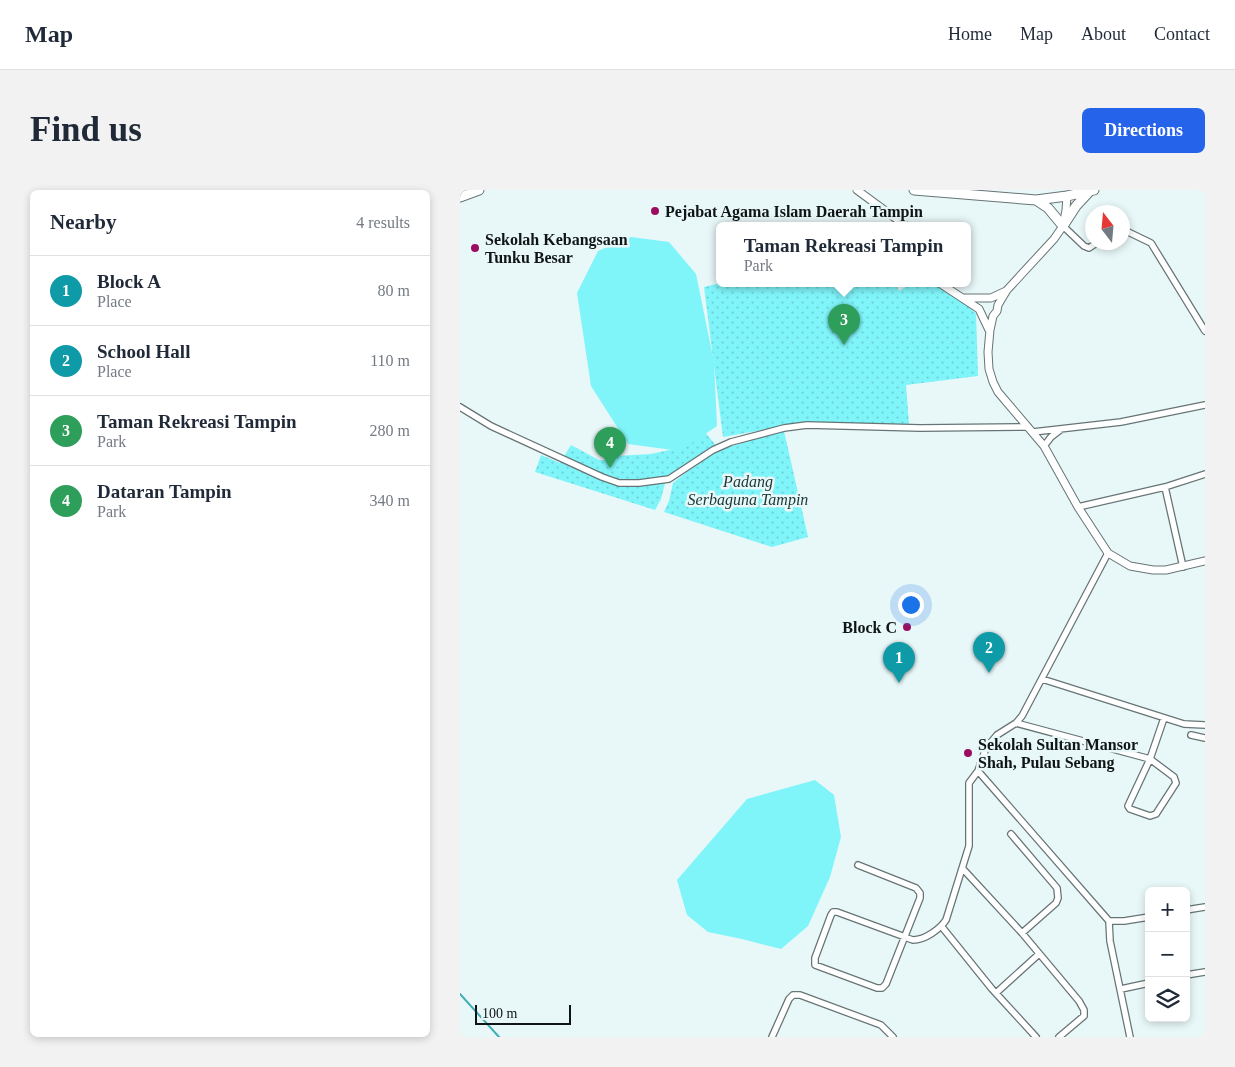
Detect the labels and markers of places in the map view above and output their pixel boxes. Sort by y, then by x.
place label: Pejabat Agama Islam Daerah Tampin [665,203,923,221]
marker: Pejabat Agama Islam Daerah Tampin [649,205,661,217]
place label: Sekolah Kebangsaan Tunku Besar [485,231,628,266]
marker: Sekolah Kebangsaan Tunku Besar [469,242,481,254]
pin: 3 [828,304,860,345]
pin: 4 [594,427,626,468]
place label: Block C [842,619,897,636]
marker: Block C [901,621,913,633]
pin: 2 [973,632,1005,673]
pin: 1 [883,642,915,683]
place label: Sekolah Sultan Mansor Shah, Pulau Sebang [978,736,1138,772]
marker: Sekolah Sultan Mansor Shah, Pulau Sebang [962,747,974,759]

